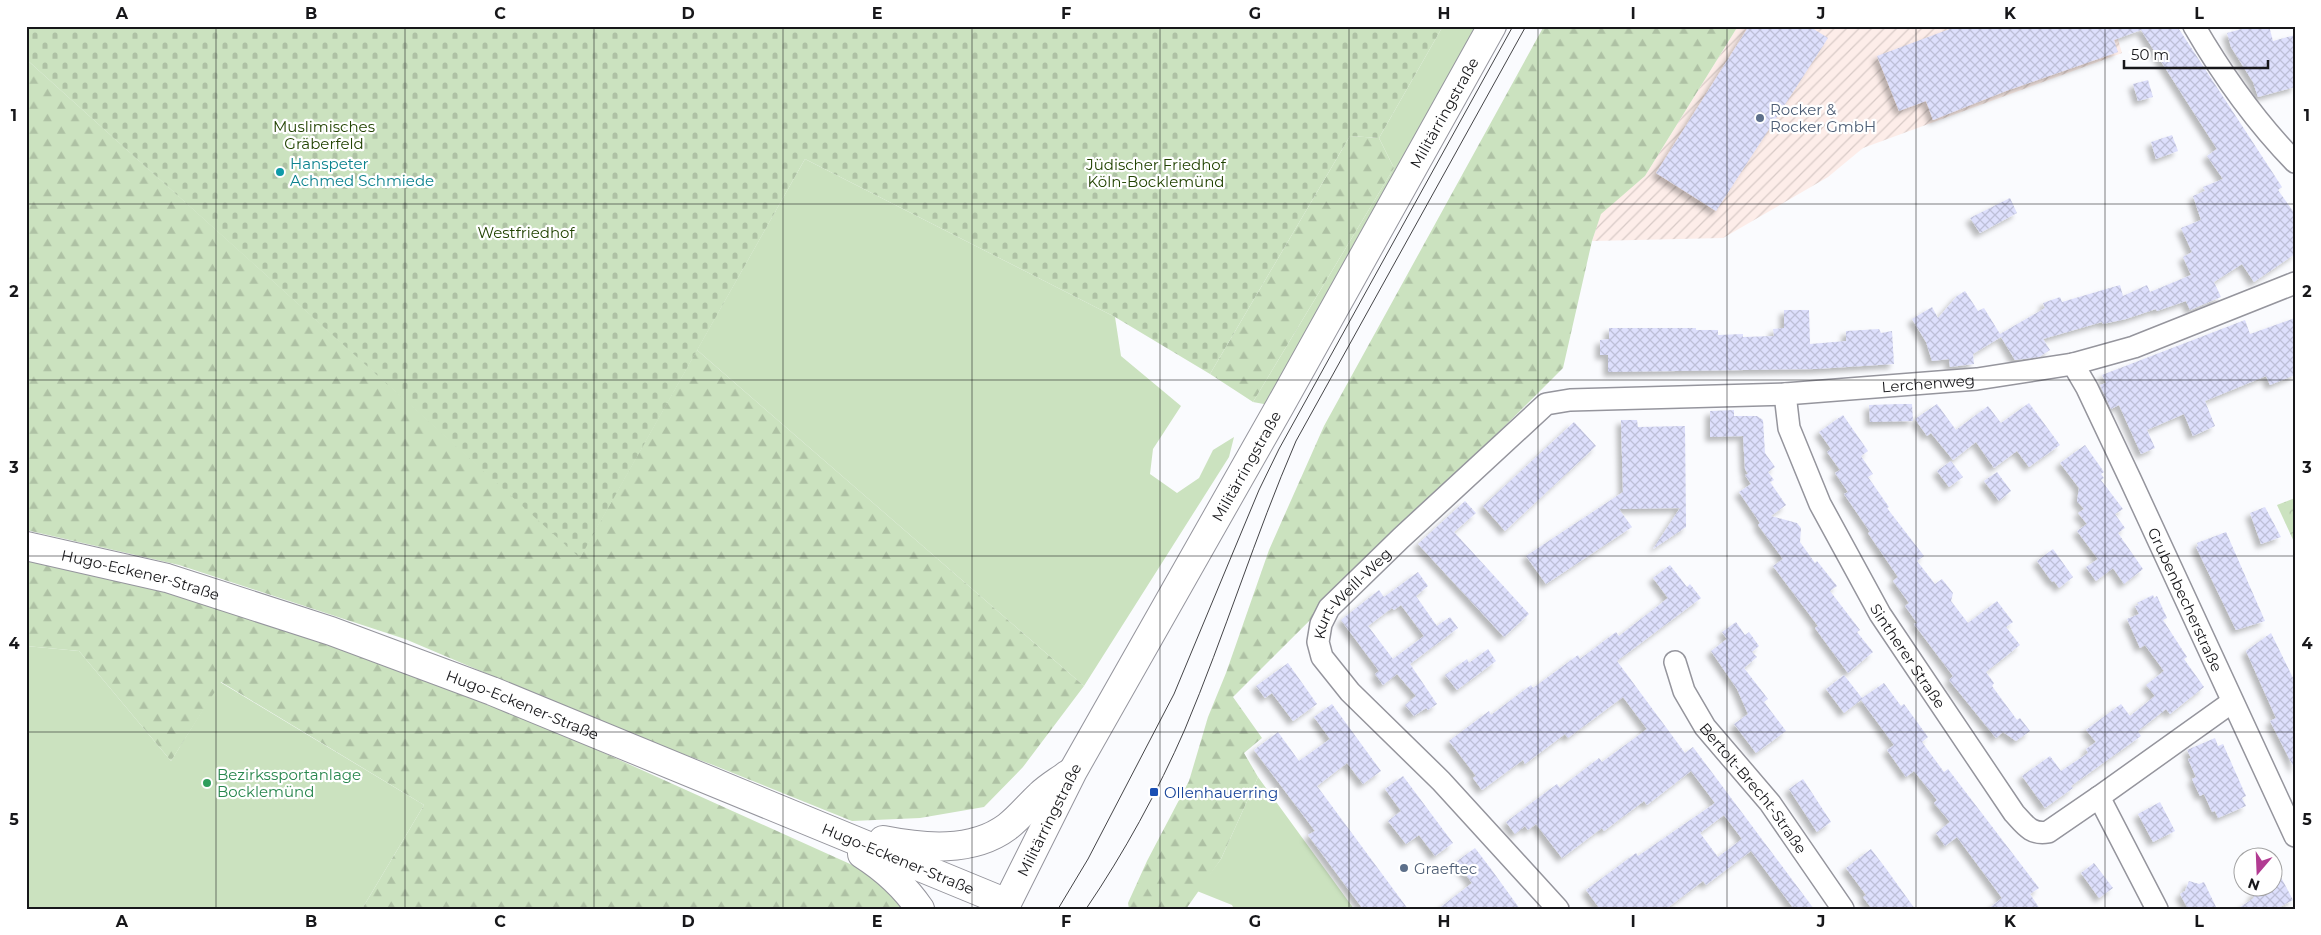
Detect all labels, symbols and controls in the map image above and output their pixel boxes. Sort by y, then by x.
text: A [115,4,129,23]
text: B [305,4,317,23]
text: C [494,4,506,23]
text: D [681,4,695,23]
text: E [872,4,882,23]
text: F [1061,4,1071,23]
text: G [1249,4,1261,23]
text: H [1438,4,1450,23]
text: I [1630,4,1636,23]
text: J [1816,4,1825,23]
text: K [2004,4,2017,23]
text: L [2194,4,2204,23]
scale bar [2124,38,2267,70]
text: 50 m [2131,45,2169,64]
street label: Militärringstraße [1405,54,1482,171]
place label: Rocker & Rocker GmbH [1770,100,1876,136]
text: 1 [11,106,17,125]
text: 1 [2304,106,2310,125]
marker: Rocker & Rocker GmbH [1754,112,1766,124]
park label: Muslimisches Gräberfeld [273,117,375,153]
place label: Hanspeter Achmed Schmiede [290,154,434,190]
park label: Jüdischer Friedhof Köln-Bocklemünd [1085,155,1227,191]
marker: Hanspeter Achmed Schmiede [274,166,286,178]
park label: Westfriedhof [477,223,576,242]
text: 2 [9,282,19,301]
text: 2 [2302,282,2312,301]
street label: Lerchenweg [1881,370,1975,396]
street label: Militärringstraße [1207,407,1285,525]
text: 3 [8,458,19,477]
text: 3 [2301,458,2312,477]
street label: Grubenbecherstraße [2144,524,2227,674]
street label: Kurt-Weill-Weg [1309,544,1395,641]
street label: Hugo-Eckener-Straße [59,545,222,604]
street label: Sintherer Straße [1867,600,1950,712]
text: 4 [8,634,20,653]
text: 4 [2301,634,2313,653]
street label: Hugo-Eckener-Straße [443,665,602,743]
street label: Bertolt-Brecht-Straße [1696,718,1811,857]
street label: Militärringstraße [1012,760,1085,879]
place label: Bezirkssportanlage Bocklemünd [217,765,361,801]
marker: Bezirkssportanlage Bocklemünd [201,777,213,789]
place label: Ollenhauerring [1164,783,1278,802]
marker: Ollenhauerring [1148,786,1160,798]
text: 5 [9,810,19,829]
text: 5 [2302,810,2312,829]
street label: Hugo-Eckener-Straße [819,818,977,898]
north arrow [2234,848,2284,898]
place label: Graeftec [1414,859,1477,878]
marker: Graeftec [1398,862,1410,874]
text: N [2245,874,2262,895]
text: A [115,912,129,931]
text: B [305,912,317,931]
text: C [494,912,506,931]
text: D [681,912,695,931]
text: E [872,912,882,931]
text: F [1061,912,1071,931]
text: G [1249,912,1261,931]
text: H [1438,912,1450,931]
text: I [1630,912,1636,931]
text: J [1816,912,1825,931]
text: K [2004,912,2017,931]
text: L [2194,912,2204,931]

